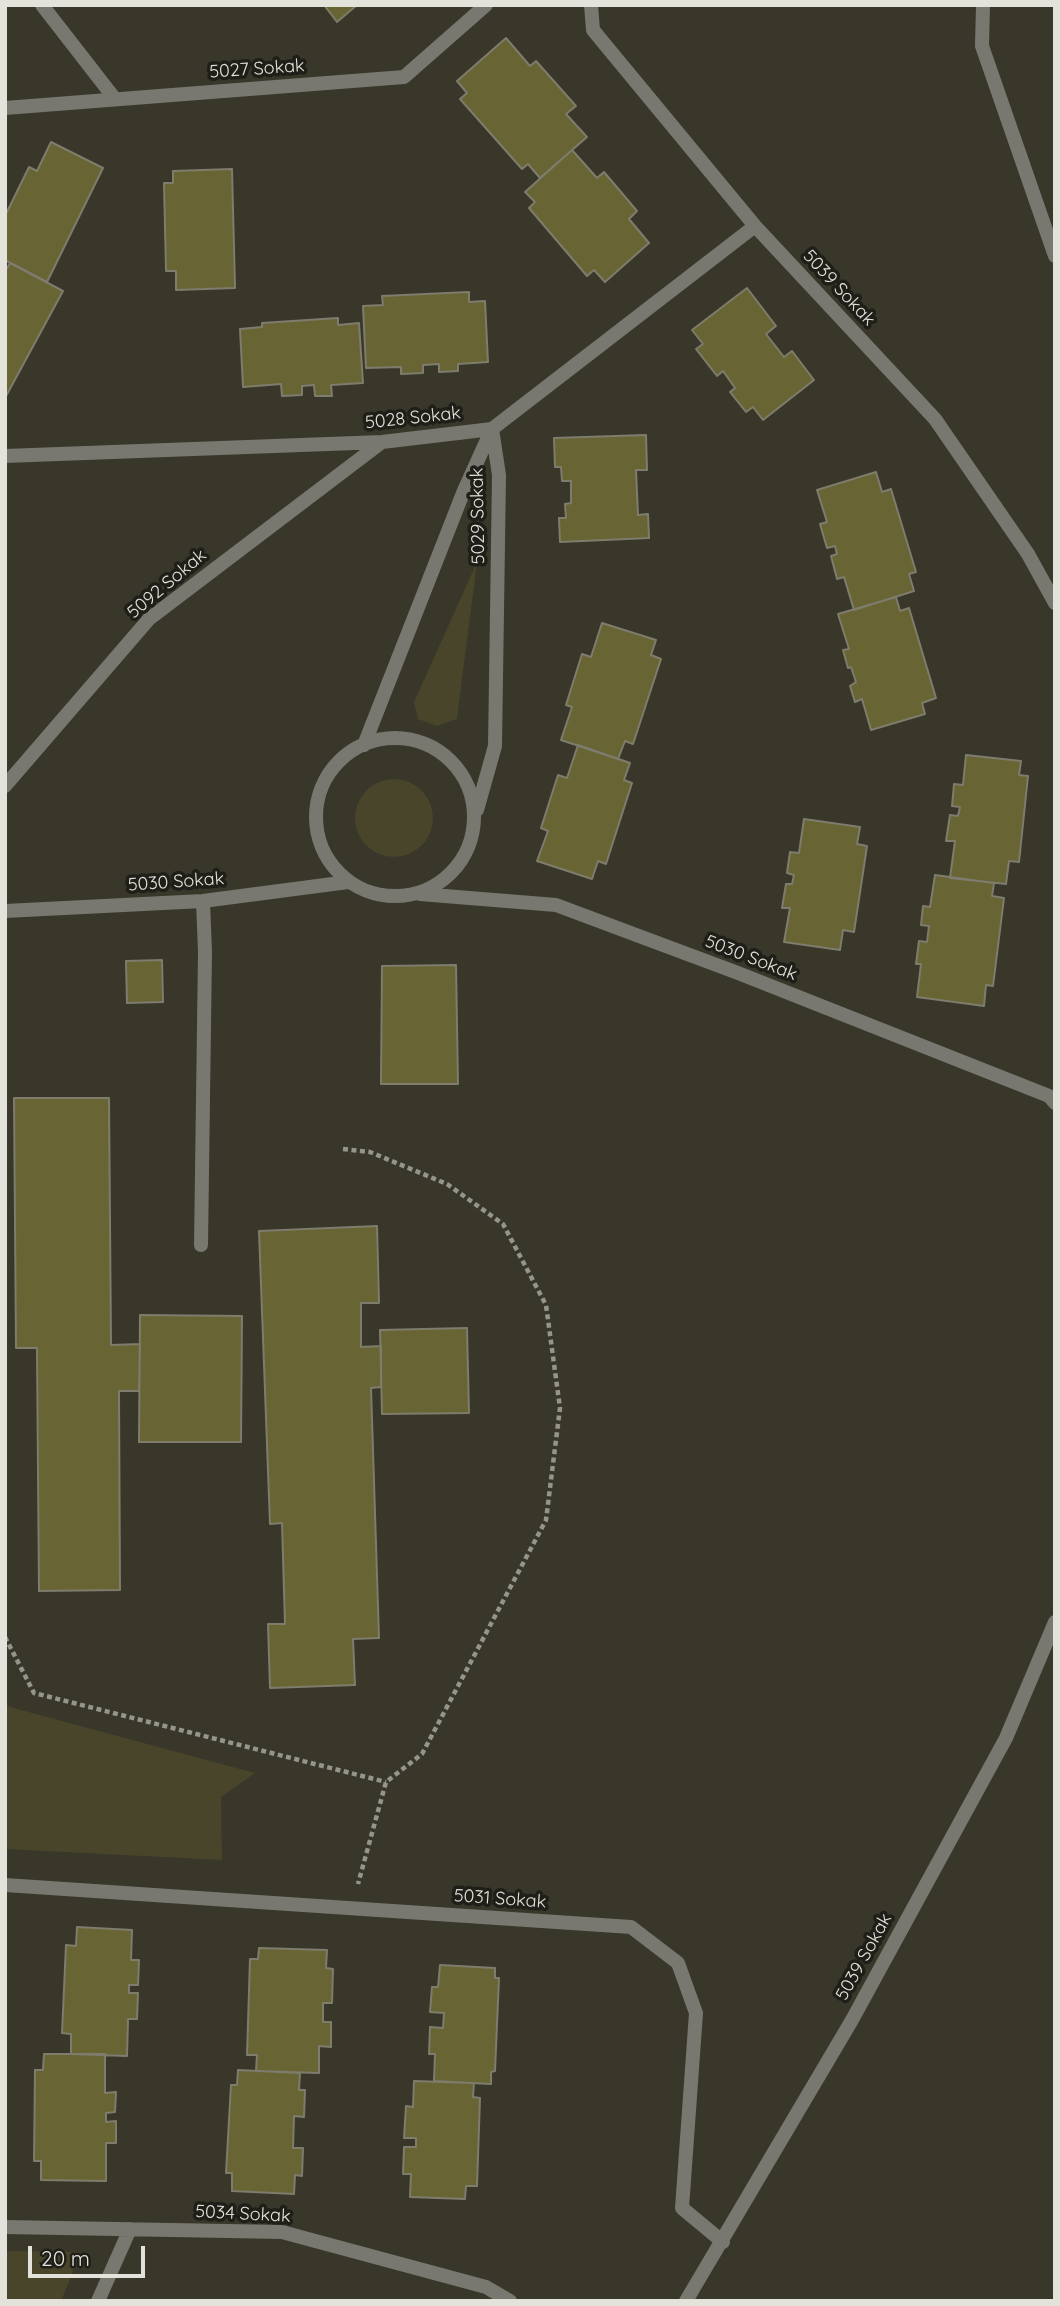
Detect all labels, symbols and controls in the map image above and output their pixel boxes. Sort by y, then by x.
street label: 5027 Sokak [209,55,305,83]
street label: 5039 Sokak [798,246,880,330]
street label: 5028 Sokak [364,402,462,434]
street label: 5029 Sokak [466,468,490,564]
street label: 5092 Sokak [123,545,211,623]
street label: 5030 Sokak [127,868,225,896]
street label: 5030 Sokak [702,931,800,985]
street label: 5031 Sokak [453,1885,547,1913]
street label: 5039 Sokak [831,1910,897,2004]
street label: 5034 Sokak [195,2201,291,2227]
scale bar [32,2232,149,2276]
text: 20 m [41,2245,90,2271]

